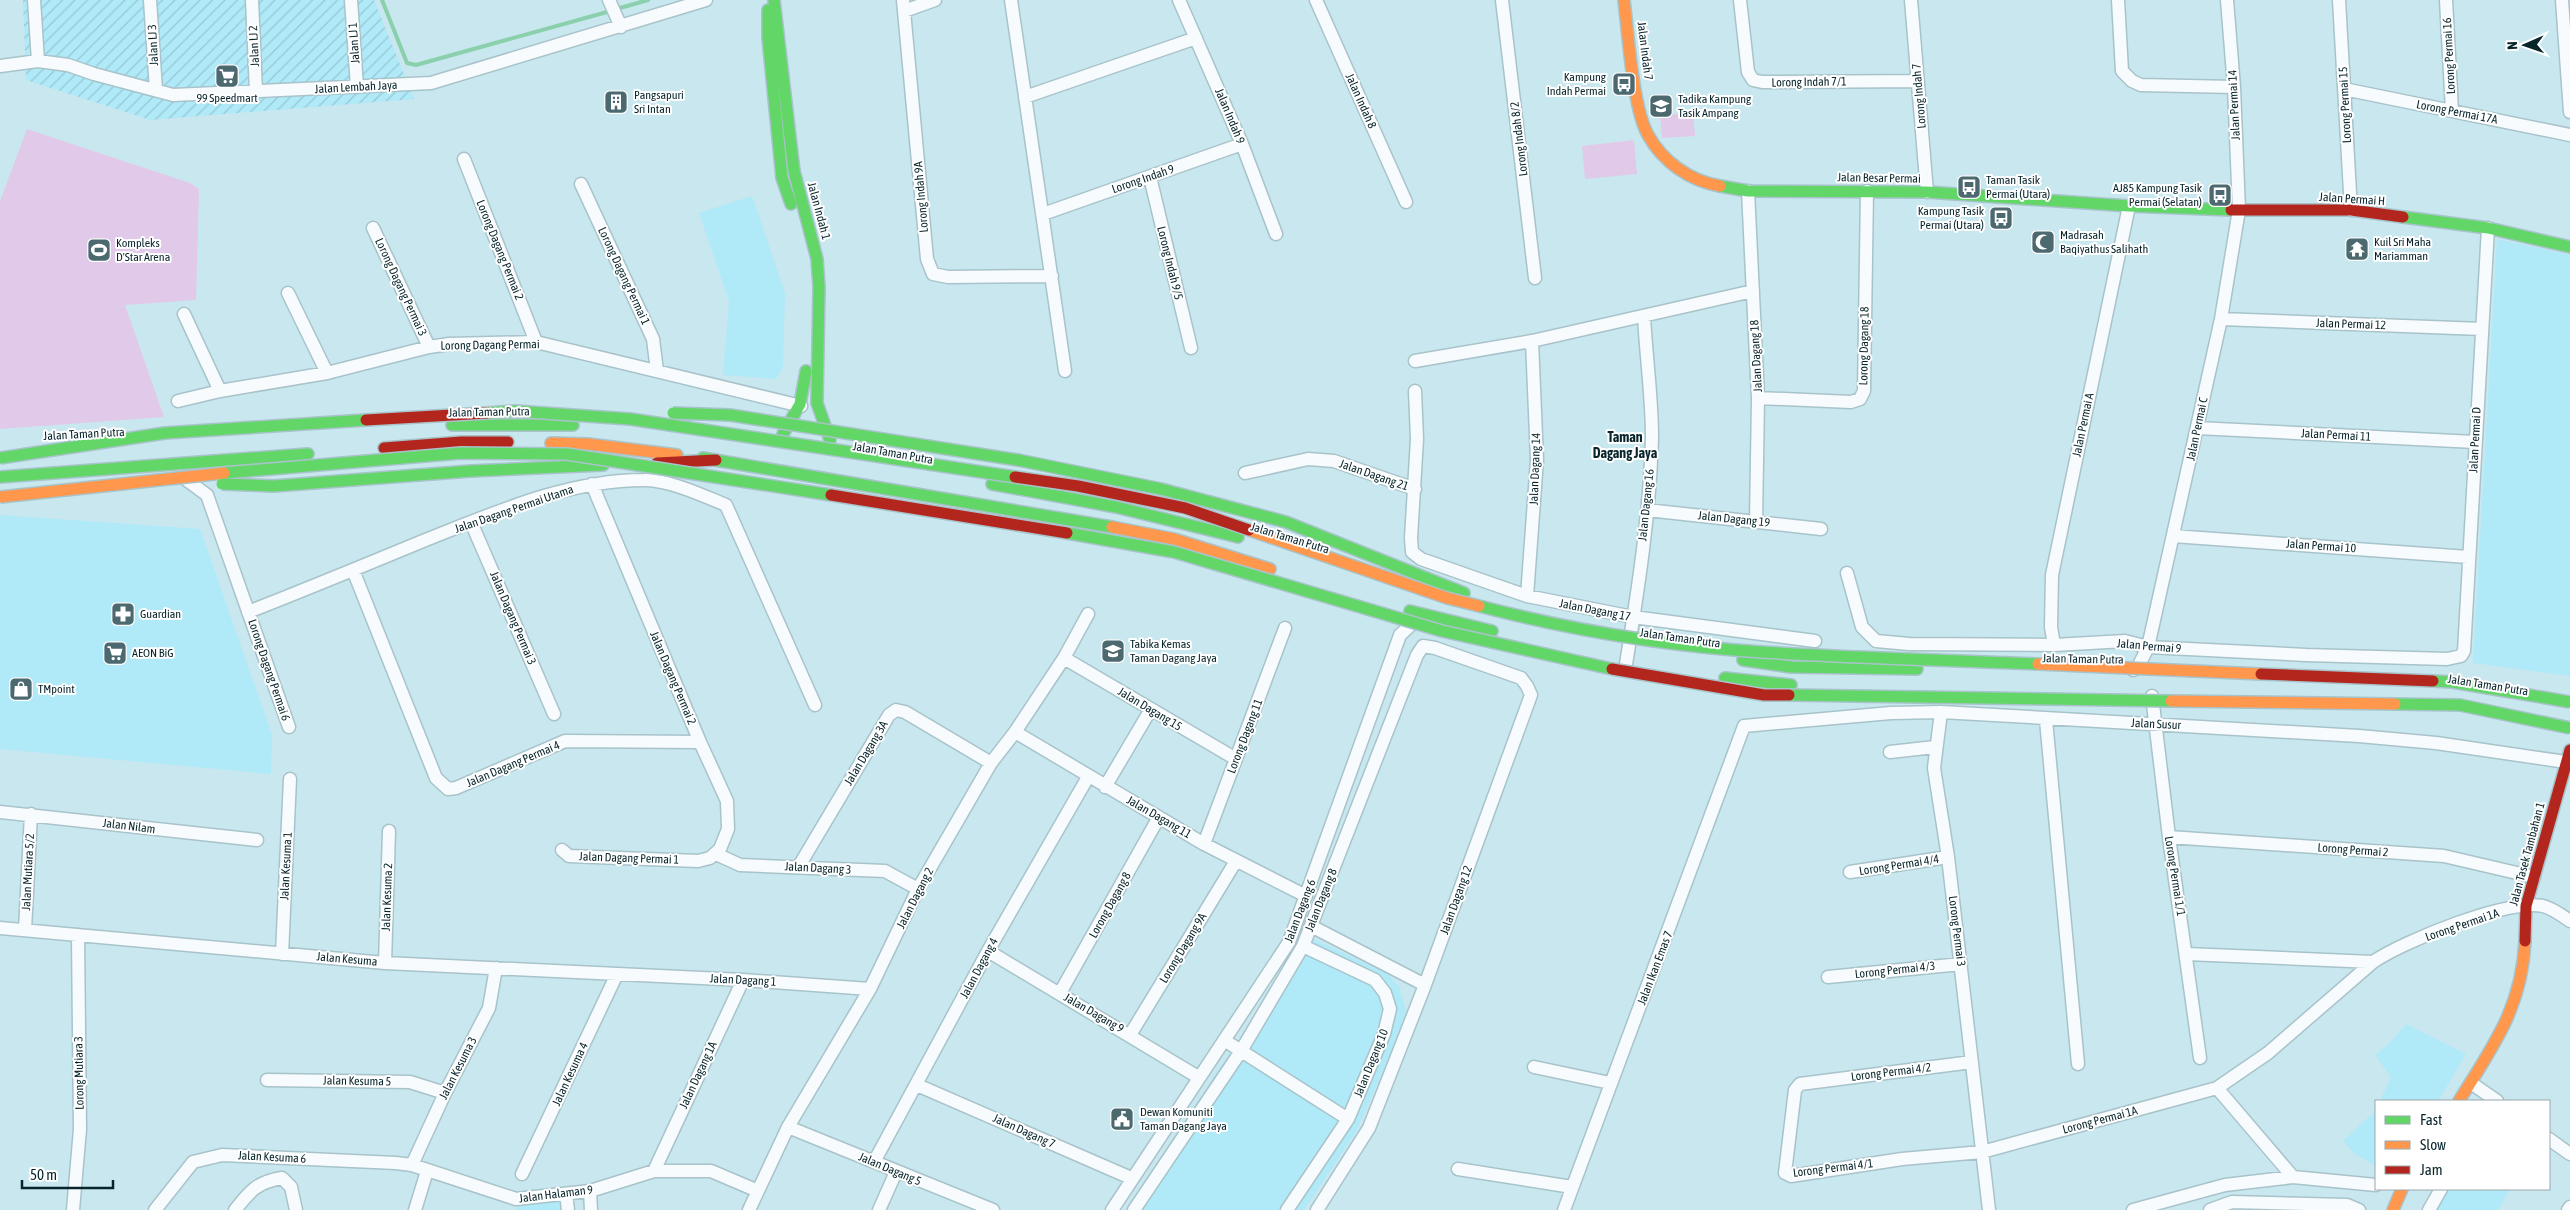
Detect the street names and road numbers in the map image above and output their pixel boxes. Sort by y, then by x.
street label: Lorong Permai 16 [2440,17,2458,95]
street label: Jalan Indah 7 [1634,21,1656,81]
street label: Jalan LJ 1 [346,22,362,64]
street label: Jalan LJ 3 [145,24,161,66]
street label: Jalan LJ 2 [246,25,262,67]
street label: Lorong Indah 7 [1909,62,1929,129]
street label: Lorong Permai 15 [2336,66,2354,144]
street label: Jalan Permai 14 [2225,69,2243,140]
street label: Jalan Indah 8 [1343,71,1380,131]
street label: Lorong Indah 7/1 [1771,74,1847,90]
street label: Jalan Lembah Jaya [314,78,398,96]
street label: Jalan Indah 9 [1212,86,1248,146]
street label: Lorong Permai 17A [2415,97,2499,127]
street label: Lorong Indah 8/2 [1507,101,1531,177]
street label: Lorong Indah 9A [911,161,931,233]
street label: Lorong Indah 9 [1110,162,1177,196]
street label: Jalan Besar Permai [1837,170,1921,186]
street label: Jalan Indah 1 [805,181,833,242]
street label: Jalan Permai H [2319,190,2385,208]
street label: Lorong Dagang Permai 2 [474,198,526,302]
street label: Lorong Dagang Permai 1 [595,225,653,328]
street label: Lorong Indah 9/5 [1154,225,1186,301]
street label: Lorong Dagang Permai 3 [372,236,430,338]
street label: Lorong Dagang 18 [1856,306,1872,386]
street label: Jalan Permai 12 [2316,316,2386,332]
street label: Jalan Dagang 18 [1747,319,1765,392]
street label: Lorong Dagang Permai [440,337,540,353]
street label: Jalan Permai A [2069,392,2097,458]
street label: Jalan Permai C [2183,395,2211,462]
street label: Jalan Taman Putra [448,404,530,420]
street label: Jalan Permai D [2466,407,2484,473]
street label: Jalan Taman Putra [43,425,125,443]
street label: Jalan Permai 11 [2301,426,2372,444]
street label: Jalan Dagang 14 [1527,432,1543,505]
street label: Jalan Taman Putra [852,439,934,467]
street label: Jalan Dagang 21 [1338,457,1411,494]
street label: Jalan Dagang 16 [1635,468,1657,542]
street label: Jalan Dagang Permai Utama [453,482,575,536]
street label: Jalan Dagang 19 [1697,508,1771,530]
street label: Jalan Taman Putra [1249,519,1331,557]
street label: Jalan Permai 10 [2285,537,2357,555]
street label: Jalan Dagang Permai 3 [487,569,539,667]
street label: Jalan Dagang 17 [1558,596,1632,624]
street label: Lorong Dagang Permai 6 [245,617,293,723]
street label: Jalan Taman Putra [1639,625,1721,651]
street label: Jalan Dagang Permai 2 [647,629,699,727]
street label: Jalan Permai 9 [2116,636,2182,656]
street label: Jalan Taman Putra [2042,651,2124,667]
street label: Jalan Taman Putra [2447,672,2529,698]
street label: Jalan Dagang 15 [1115,684,1185,734]
street label: Lorong Dagang 11 [1224,696,1266,775]
street label: Jalan Susur [2131,716,2182,732]
street label: Jalan Dagang 3A [841,718,891,788]
street label: Jalan Dagang Permai 4 [464,738,562,790]
street label: Jalan Dagang 11 [1124,793,1194,841]
street label: Jalan Tasek Tambahan 1 [2506,800,2548,907]
street label: Jalan Nilam [102,816,156,836]
street label: Jalan Kesuma 1 [277,831,295,900]
street label: Jalan Mutiara 5/2 [19,833,37,911]
street label: Lorong Permai 1/1 [2162,835,2188,917]
street label: Lorong Permai 2 [2317,841,2389,859]
street label: Jalan Dagang Permai 1 [579,849,680,867]
street label: Lorong Permai 4/4 [1858,852,1940,878]
street label: Jalan Dagang 3 [784,859,852,877]
street label: Jalan Kesuma 2 [379,863,395,931]
street label: Jalan Dagang 12 [1437,864,1475,936]
street label: Jalan Dagang 2 [894,865,936,931]
street label: Jalan Dagang 8 [1302,866,1340,934]
street label: Lorong Dagang 8 [1086,869,1134,940]
street label: Jalan Dagang 6 [1282,877,1319,945]
street label: Lorong Permai 3 [1946,895,1968,967]
street label: Lorong Permai 1A [2423,906,2501,944]
street label: Lorong Dagang 9A [1157,910,1209,985]
street label: Jalan Ikan Emas 7 [1635,929,1676,1007]
street label: Jalan Dagang 4 [957,935,1001,1001]
street label: Jalan Kesuma [316,949,378,969]
street label: Lorong Permai 4/3 [1854,959,1936,981]
street label: Jalan Dagang 1 [709,971,777,989]
street label: Jalan Dagang 9 [1062,990,1127,1036]
street label: Jalan Dagang 10 [1351,1027,1391,1099]
street label: Jalan Kesuma 3 [436,1034,480,1102]
street label: Lorong Mutiara 3 [71,1036,87,1110]
street label: Jalan Dagang 1A [676,1039,720,1111]
street label: Jalan Kesuma 4 [549,1040,591,1108]
street label: Lorong Permai 4/2 [1850,1060,1932,1084]
street label: Jalan Kesuma 5 [323,1073,391,1089]
street label: Lorong Permai 1A [2061,1103,2139,1137]
street label: Jalan Dagang 7 [991,1111,1058,1151]
street label: Jalan Kesuma 6 [238,1148,307,1166]
street label: Jalan Dagang 5 [857,1150,923,1188]
street label: Lorong Permai 4/1 [1792,1156,1874,1180]
street label: Jalan Halaman 9 [518,1182,594,1205]

